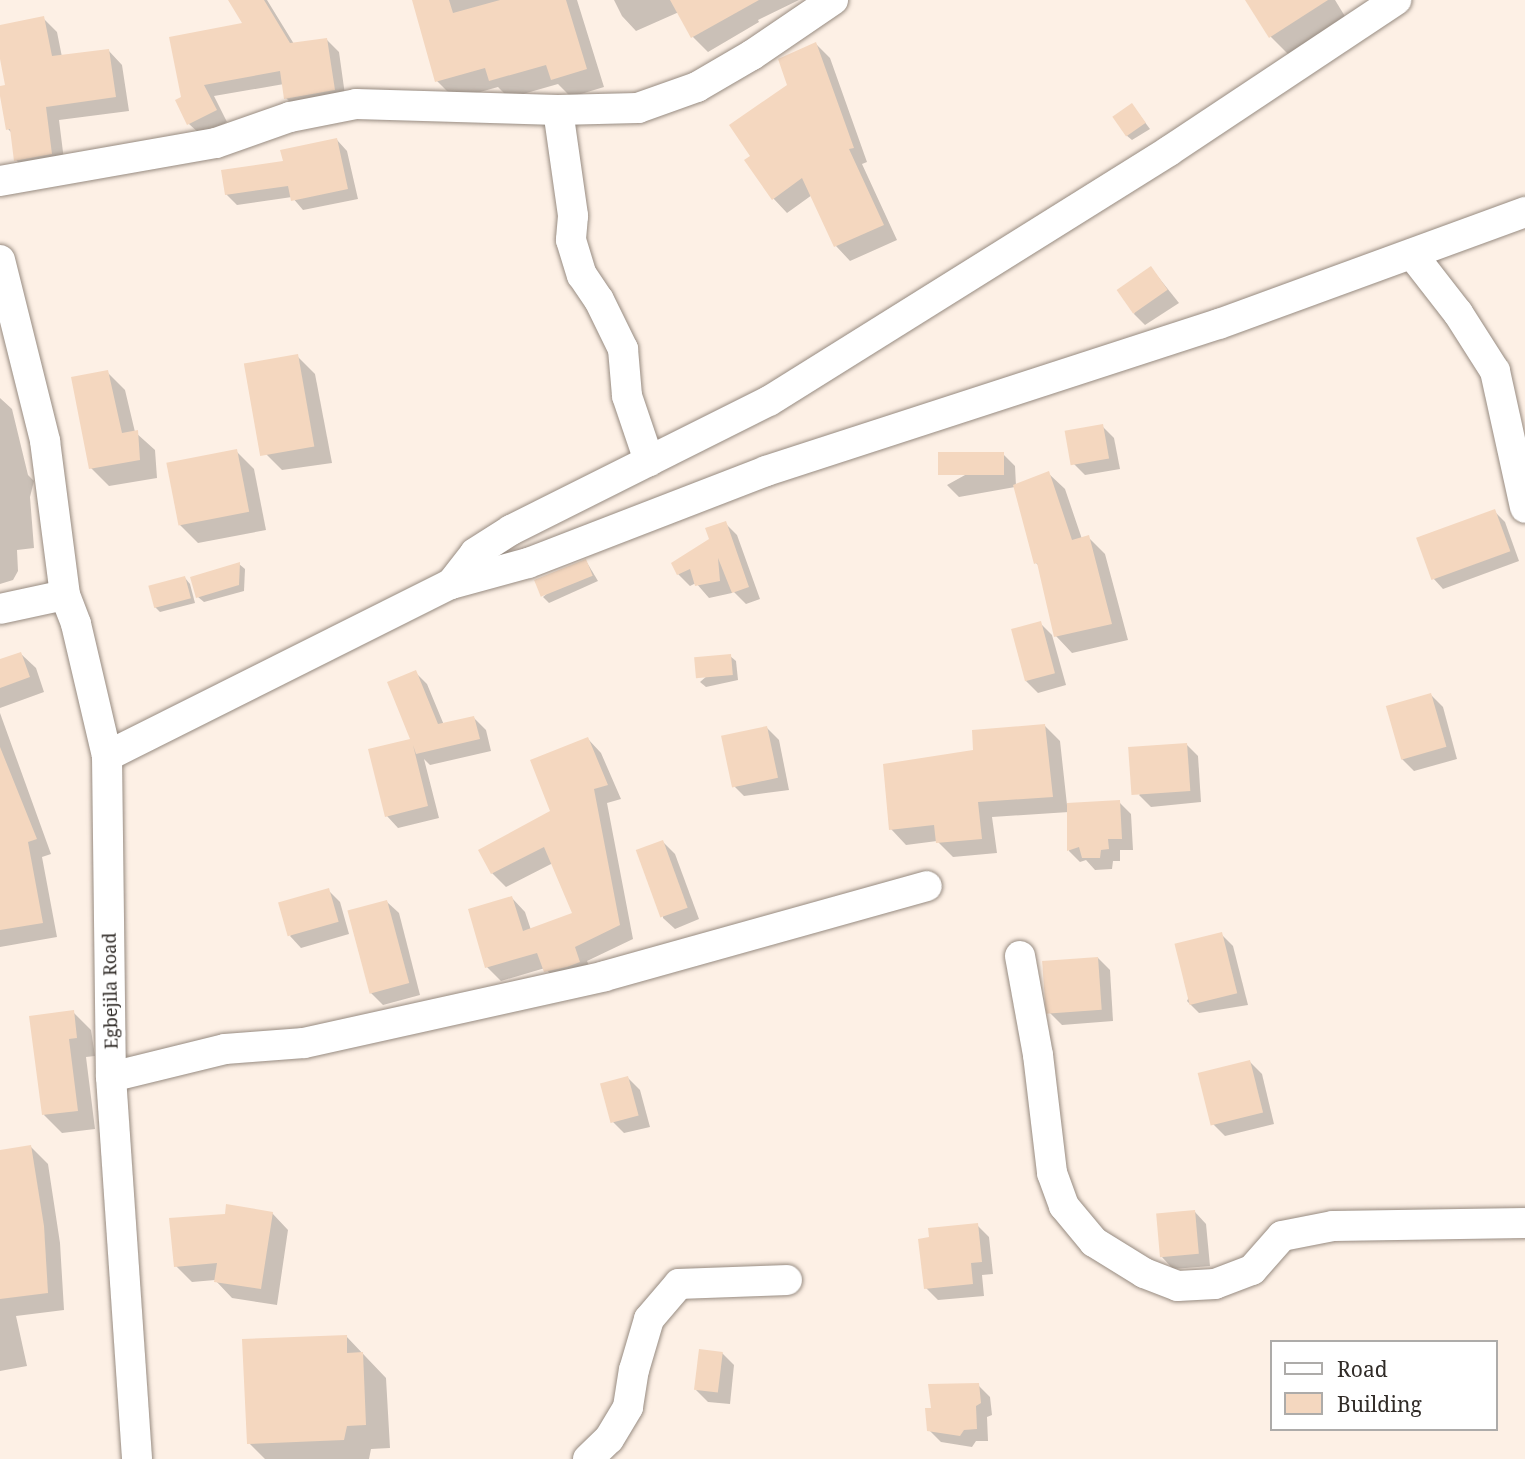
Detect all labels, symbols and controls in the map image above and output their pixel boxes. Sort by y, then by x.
street label: Egbejila Road [98,933,122,1049]
legend [1270,1340,1497,1431]
text: Road [1337,1355,1388,1383]
text: Building [1337,1390,1422,1418]

